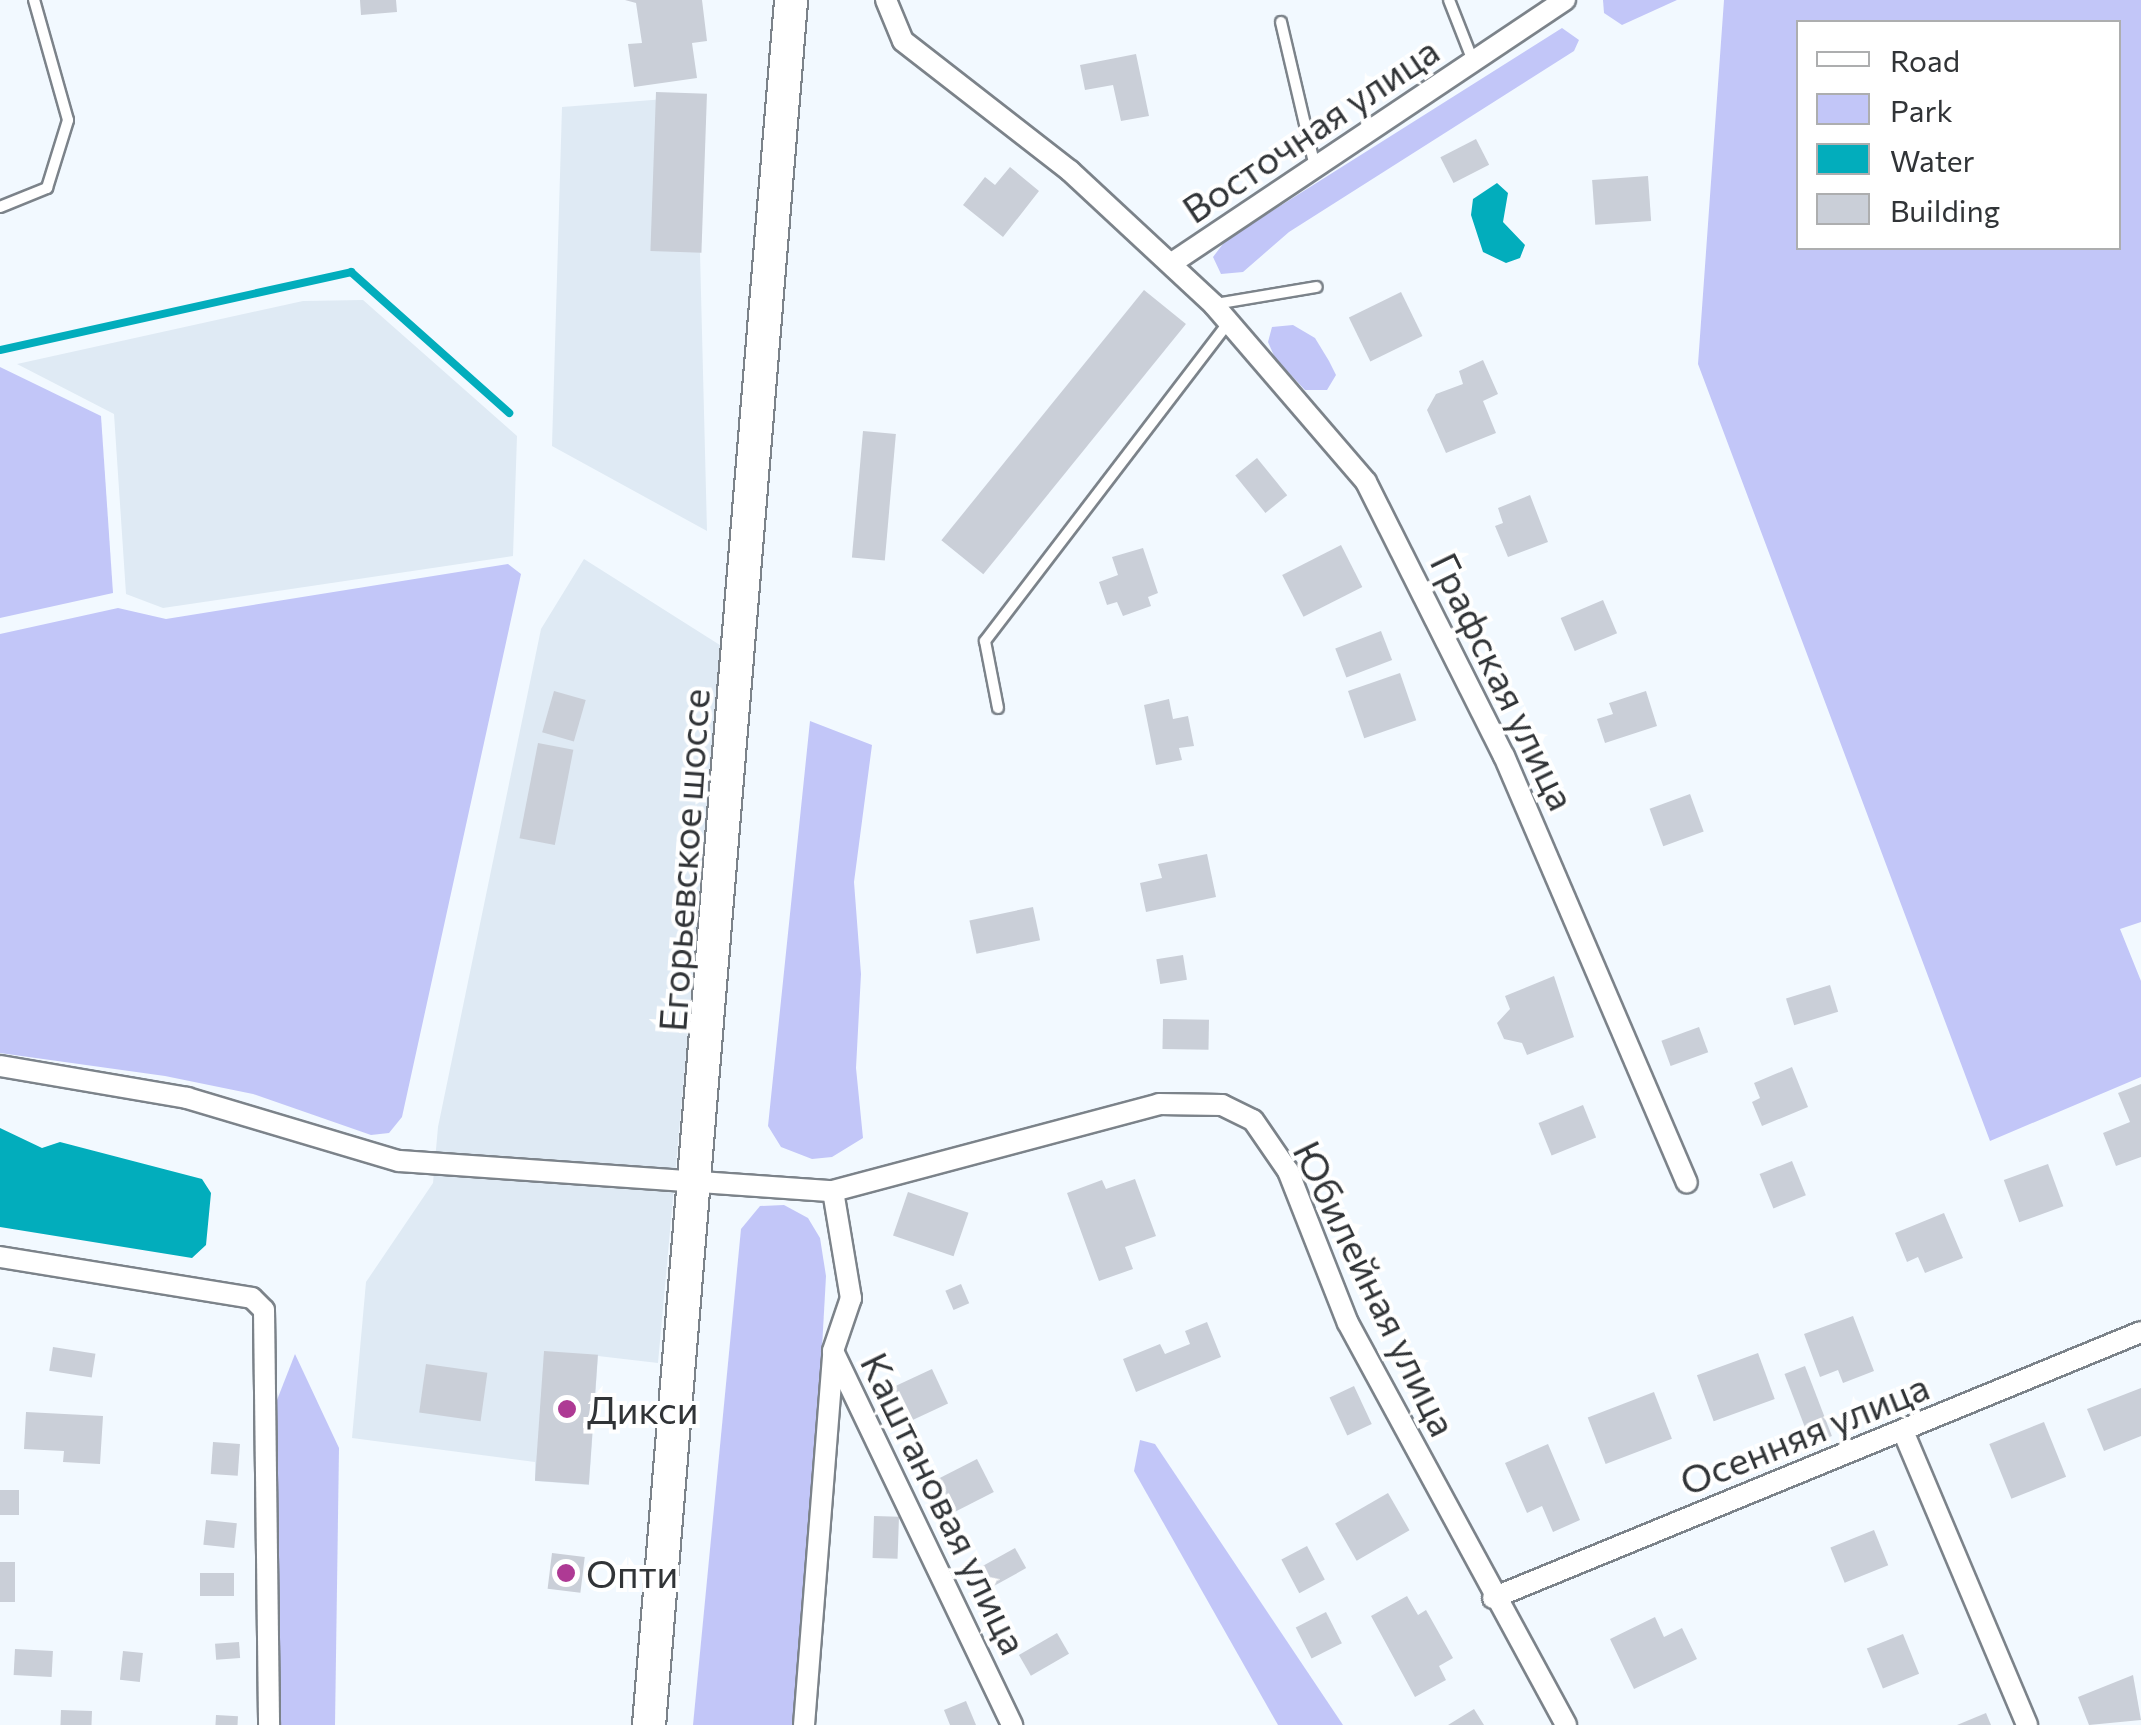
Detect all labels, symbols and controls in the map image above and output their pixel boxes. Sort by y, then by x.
legend [1796,20,2121,250]
street label: Восточная улица [1173,26,1447,232]
text: Road [1890,41,1960,78]
text: Park [1890,91,1953,128]
text: Water [1890,141,1975,178]
text: Building [1890,191,2000,228]
street label: Графская улица [1422,545,1586,817]
street label: Егорьевское шоссе [648,687,718,1033]
street label: Юбилейная улица [1285,1133,1467,1443]
street label: Каштановая улица [852,1345,1038,1661]
street label: Осенняя улица [1673,1362,1935,1504]
place label: Дикси [587,1386,699,1432]
marker: Дикси [556,1398,578,1420]
place label: Опти [586,1550,678,1596]
marker: Опти [555,1562,577,1584]

